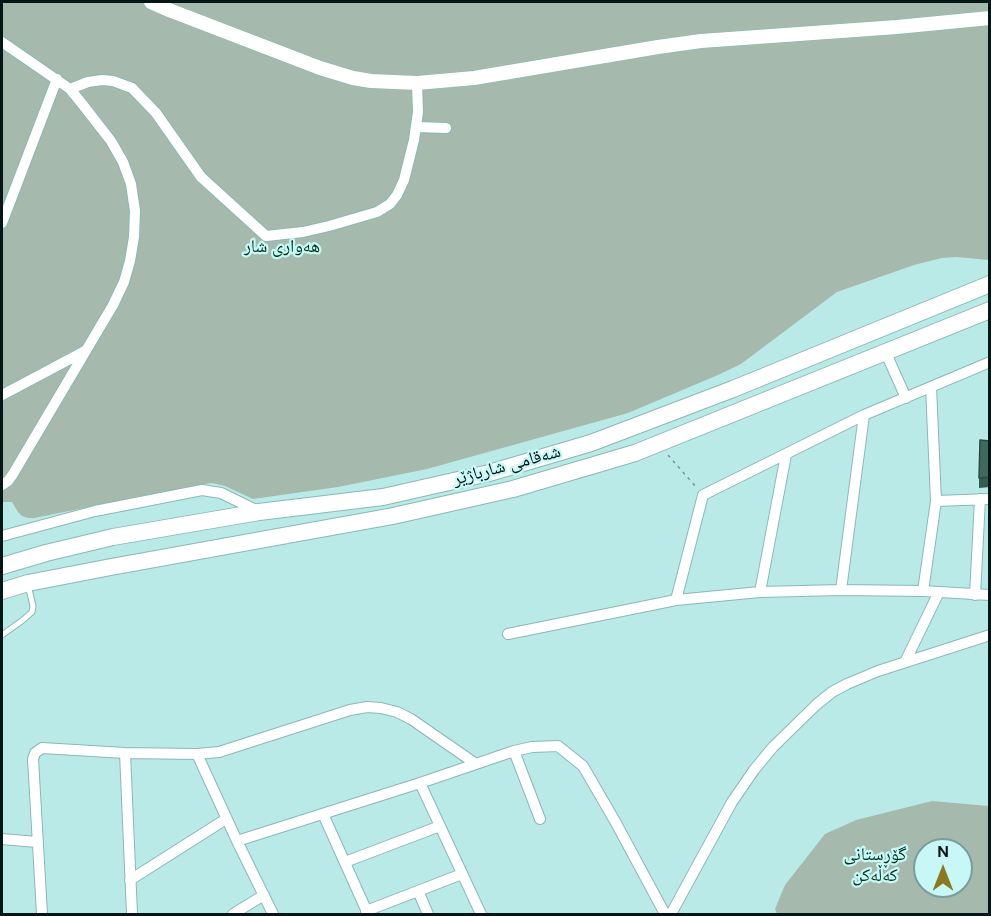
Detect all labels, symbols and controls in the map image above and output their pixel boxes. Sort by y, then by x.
park label: هەواری شار [244,236,320,258]
street label: شەقامی شارباژێر [451,441,563,491]
north arrow [913,838,973,898]
text: N [937,841,949,862]
park label: گۆڕستانی کەڵەکن [843,844,907,886]

